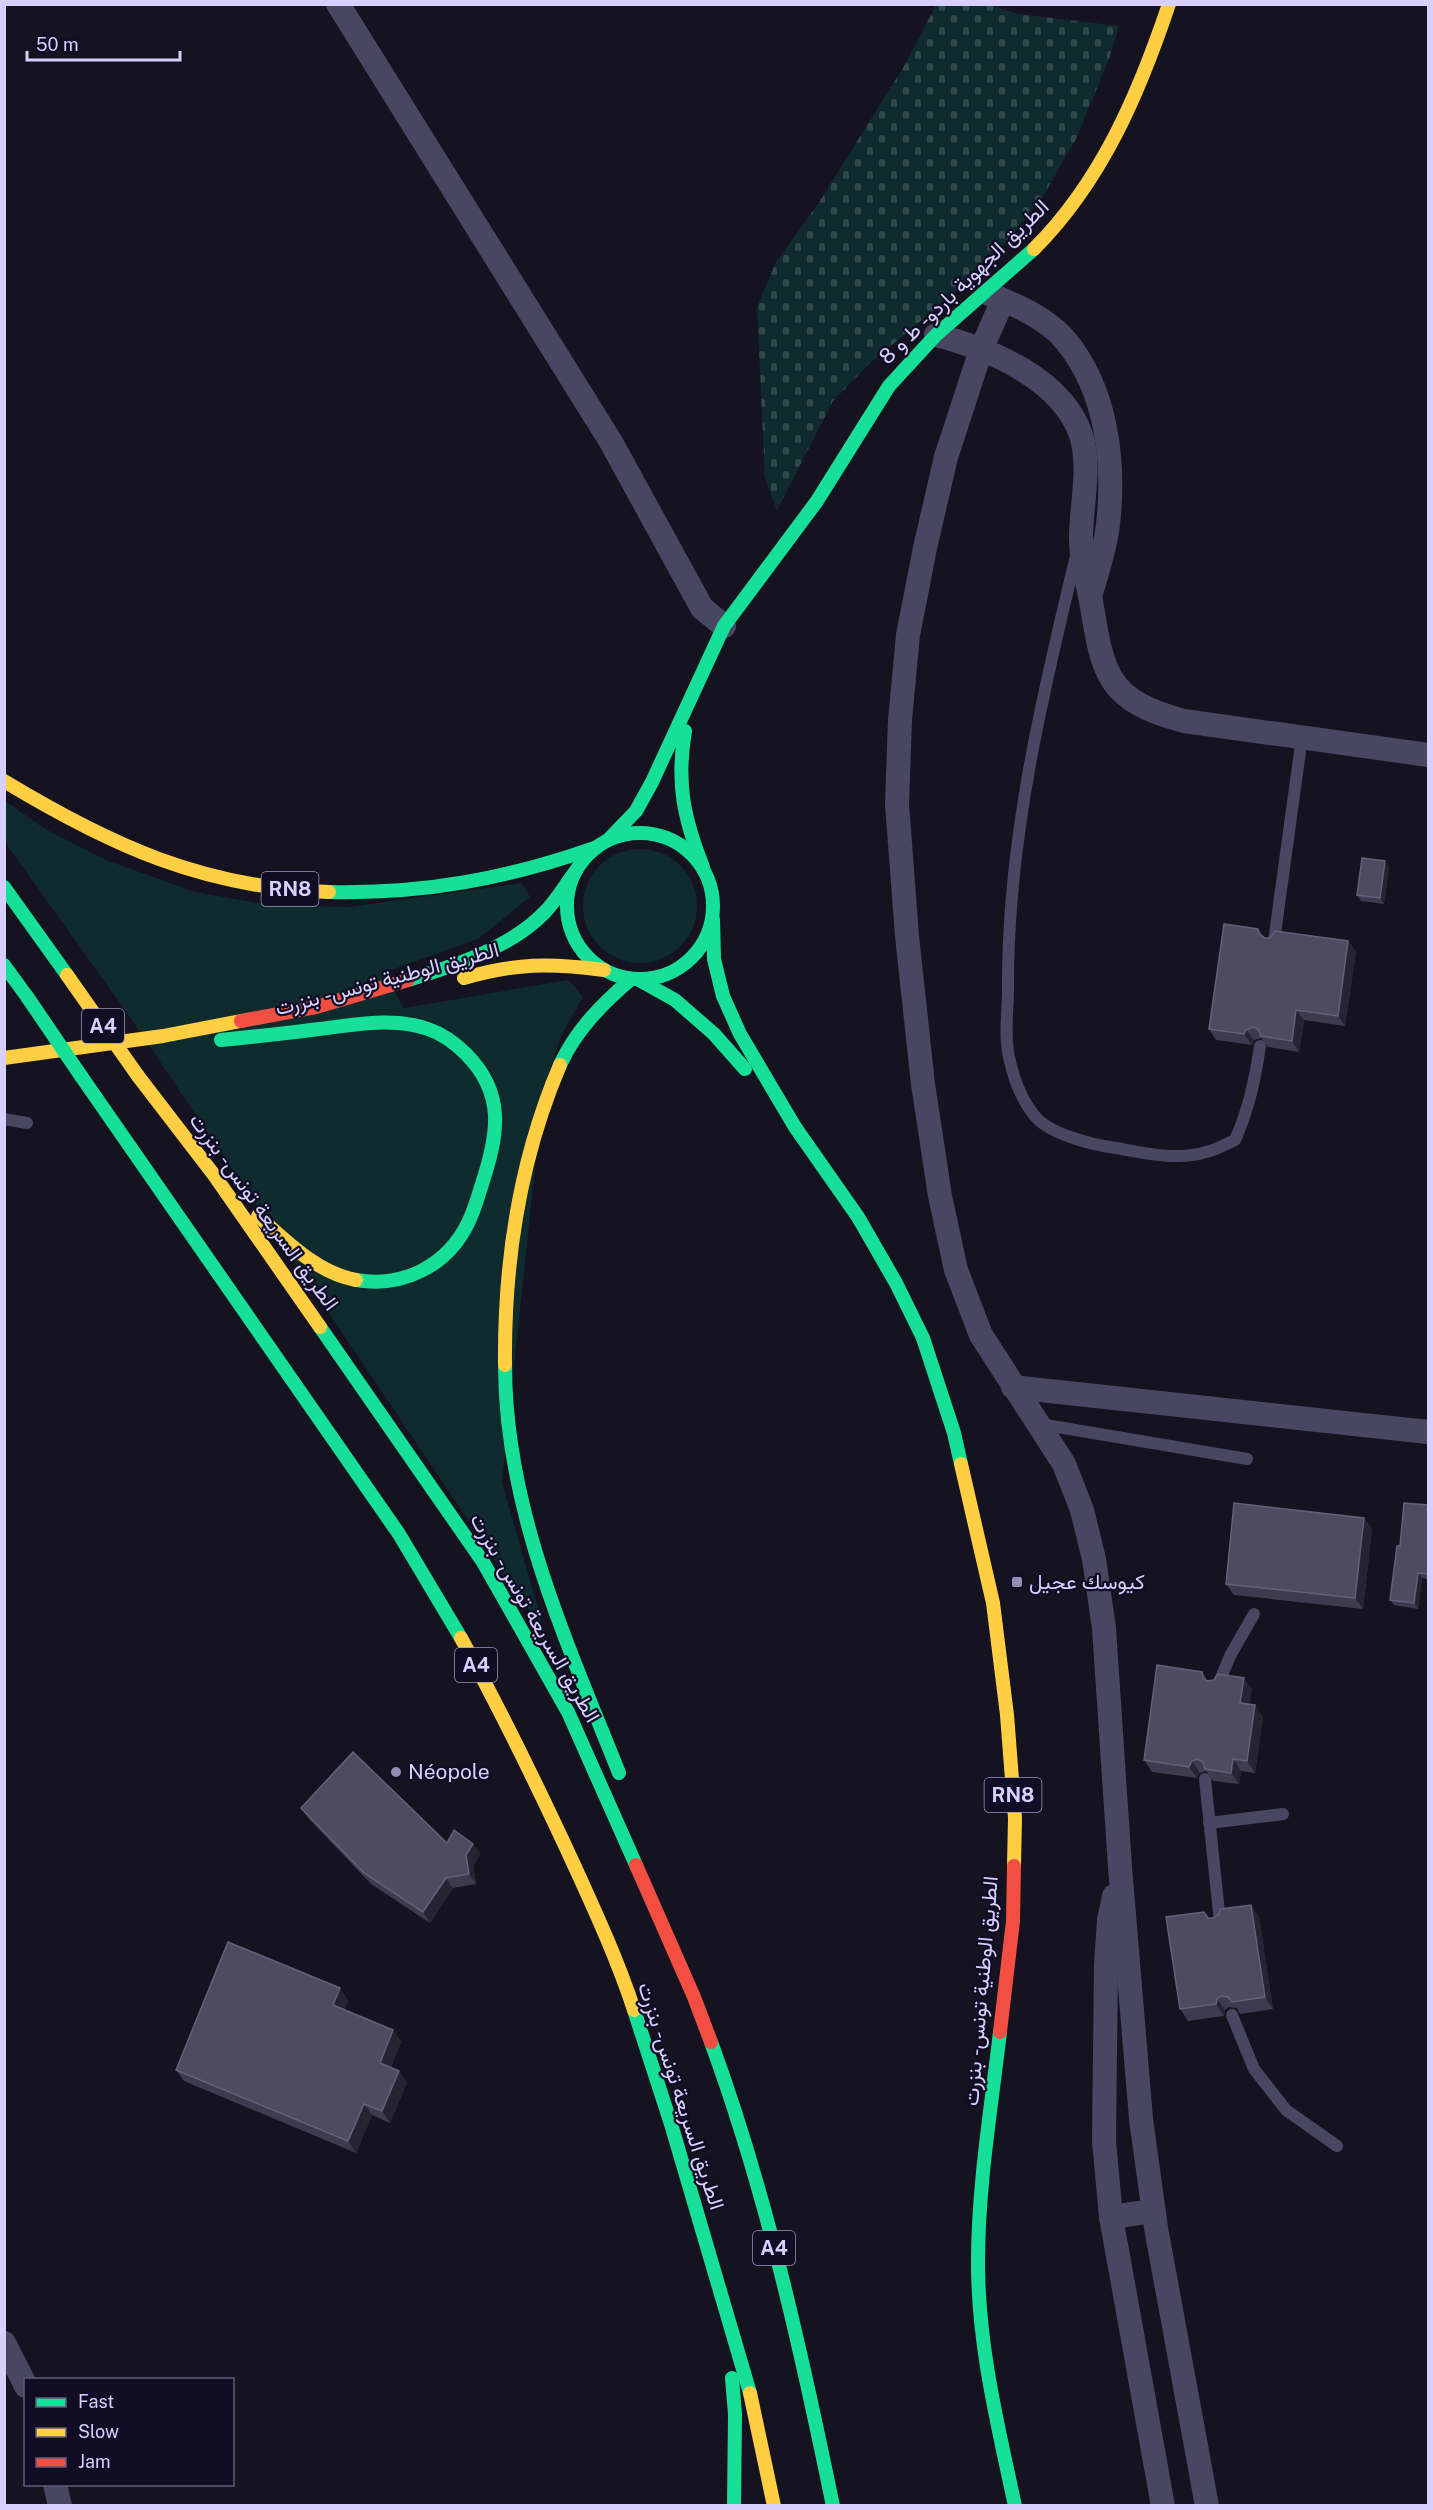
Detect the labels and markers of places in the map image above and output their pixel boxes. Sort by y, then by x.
place label: كيوسك عجيل [1029,1569,1145,1595]
marker: كيوسك عجيل [1010,1575,1024,1589]
place label: Néopole [408,1759,490,1784]
marker: Néopole [389,1765,403,1779]

